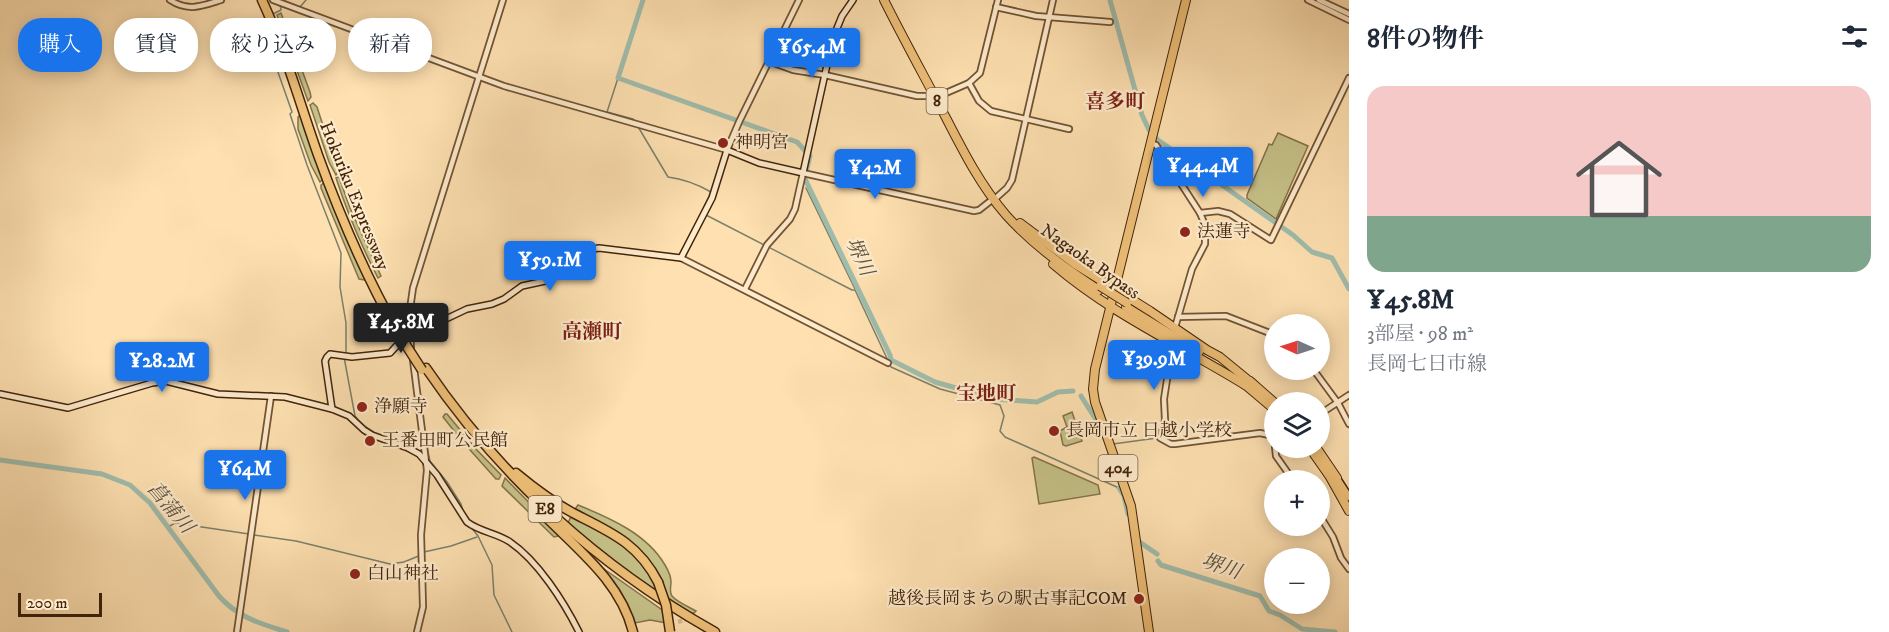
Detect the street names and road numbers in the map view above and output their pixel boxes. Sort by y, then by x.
road number: 8 [926,88,948,114]
street label: Hokuriku Expressway [314,119,394,274]
street label: Nagaoka Bypass [1036,220,1144,304]
road number: 404 [1098,455,1138,481]
road number: E8 [528,496,562,522]

